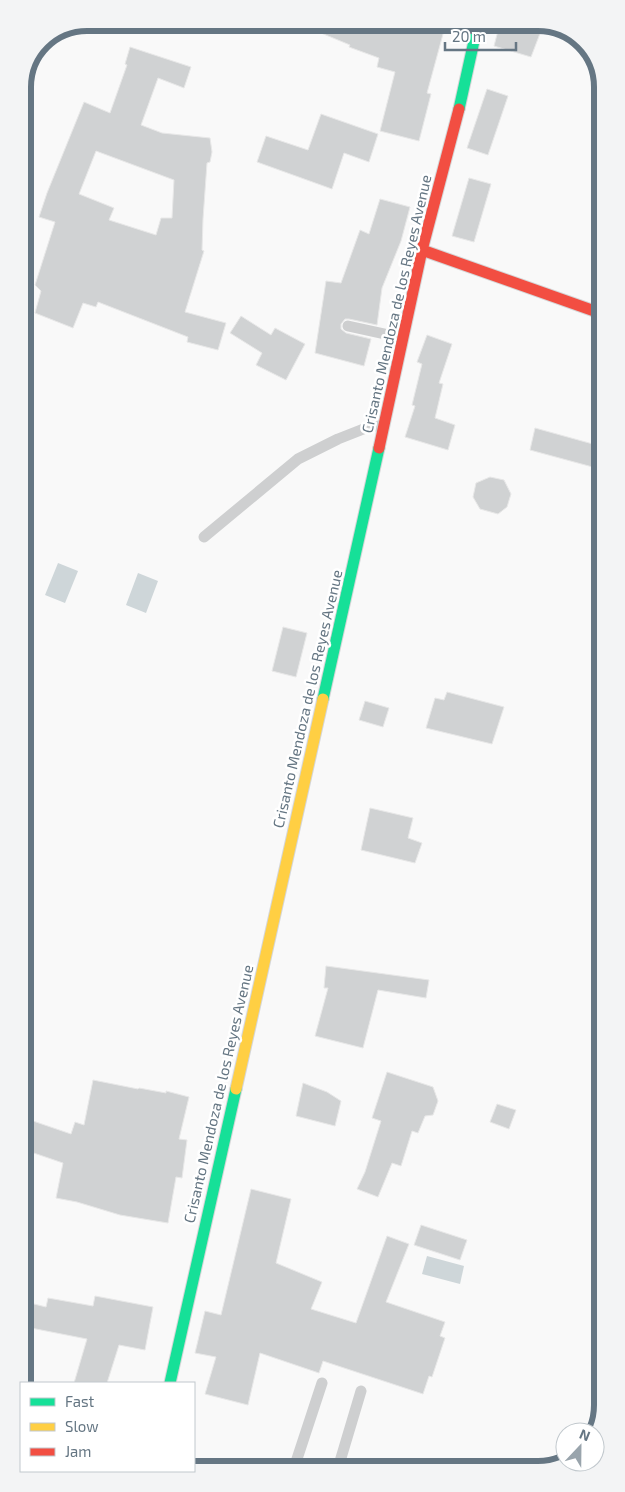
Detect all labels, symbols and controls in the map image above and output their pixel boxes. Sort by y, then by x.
scale bar [445,20,516,52]
text: 20 m [452,27,486,45]
street label: Crisanto Mendoza de los Reyes Avenue [357,173,435,435]
street label: Crisanto Mendoza de los Reyes Avenue [268,568,346,830]
street label: Crisanto Mendoza de los Reyes Avenue [179,963,257,1225]
legend [20,1382,195,1472]
text: Fast [65,1392,95,1410]
text: Slow [65,1417,99,1435]
north arrow [555,1422,605,1472]
text: N [577,1425,593,1444]
text: Jam [65,1442,91,1460]

